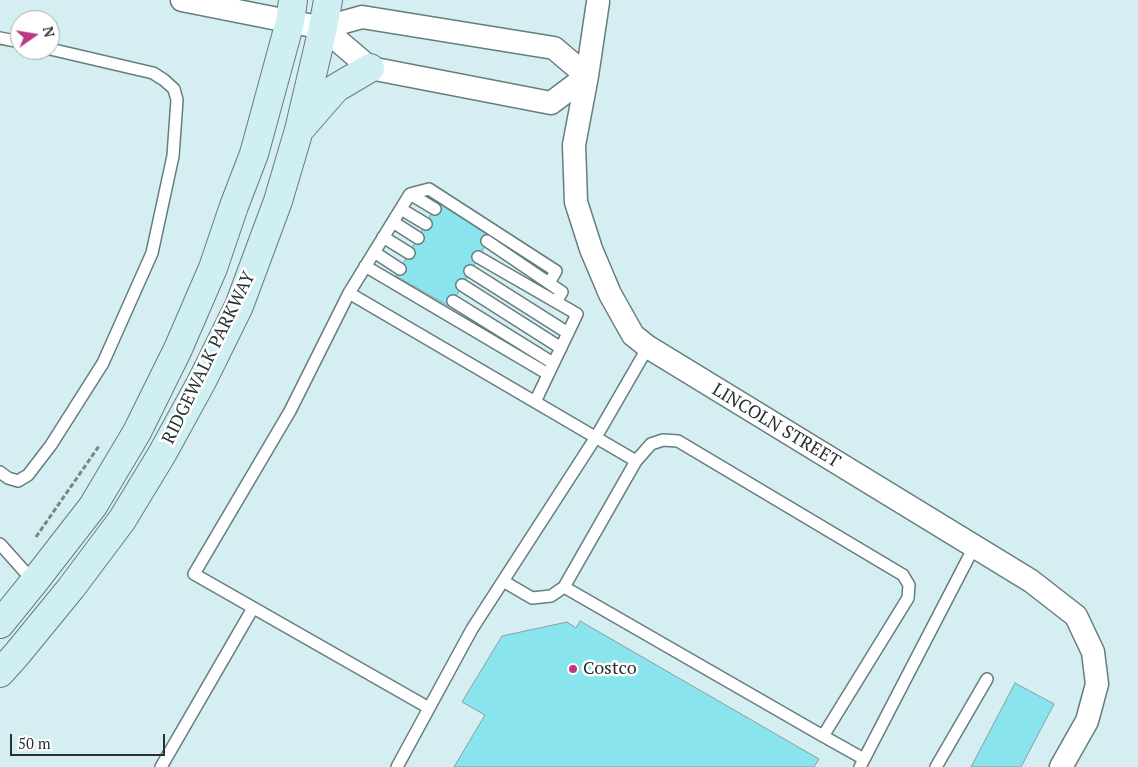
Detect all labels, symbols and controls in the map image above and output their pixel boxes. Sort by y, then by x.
north arrow [10,10,60,60]
text: N [39,24,60,39]
street label: RIDGEWALK PARKWAY [158,268,260,448]
street label: LINCOLN STREET [708,379,844,473]
place label: Costco [583,658,637,680]
marker: Costco [567,663,579,675]
scale bar [12,724,168,756]
text: 50 m [18,733,51,753]

